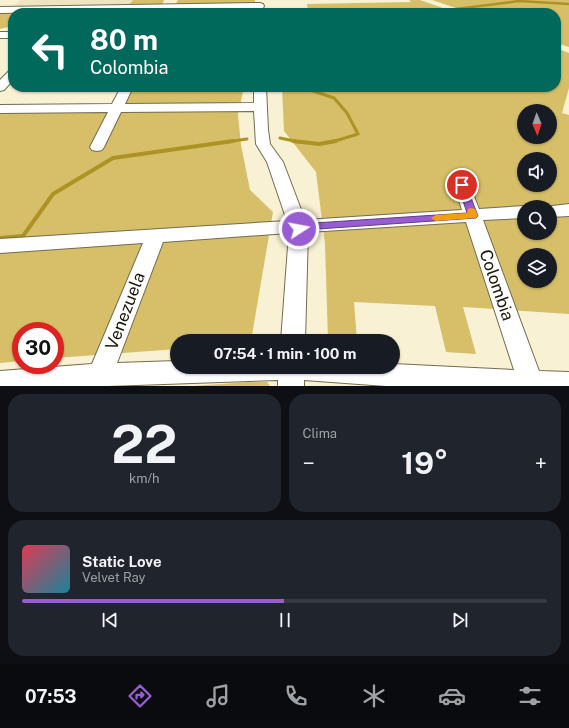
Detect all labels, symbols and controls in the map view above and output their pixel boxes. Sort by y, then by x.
text: 80 m [90,23,158,56]
icon: left [24,24,76,76]
text: Colombia [90,57,168,78]
north arrow [517,104,557,144]
map controls [517,104,557,288]
button: sound [517,152,557,192]
pin [445,168,479,202]
icon: arrive [451,174,473,196]
button: search [517,200,557,240]
position arrow [278,208,320,250]
street label: Colombia [475,247,519,323]
button: layers [517,248,557,288]
street label: Venezuela [101,269,149,353]
speed limit sign: 30 [12,322,64,374]
text: 07:54 · 1 min · 100 m [214,345,356,362]
text: 22 [111,414,177,475]
text: Clima [303,426,337,441]
text: 19° [401,445,448,481]
text: − [303,450,315,476]
text: + [535,450,547,476]
text: km/h [129,471,160,486]
text: Static Love [82,553,162,570]
text: Velvet Ray [82,570,146,585]
icon: previous [99,609,121,631]
icon: pause [274,609,296,631]
icon: next [449,609,471,631]
icon: directions [126,682,154,710]
icon: music [204,682,232,710]
icon: phone [282,682,310,710]
icon: climate [360,682,388,710]
icon: car [438,682,466,710]
icon: filters [516,682,544,710]
text: 07:53 [25,686,77,707]

